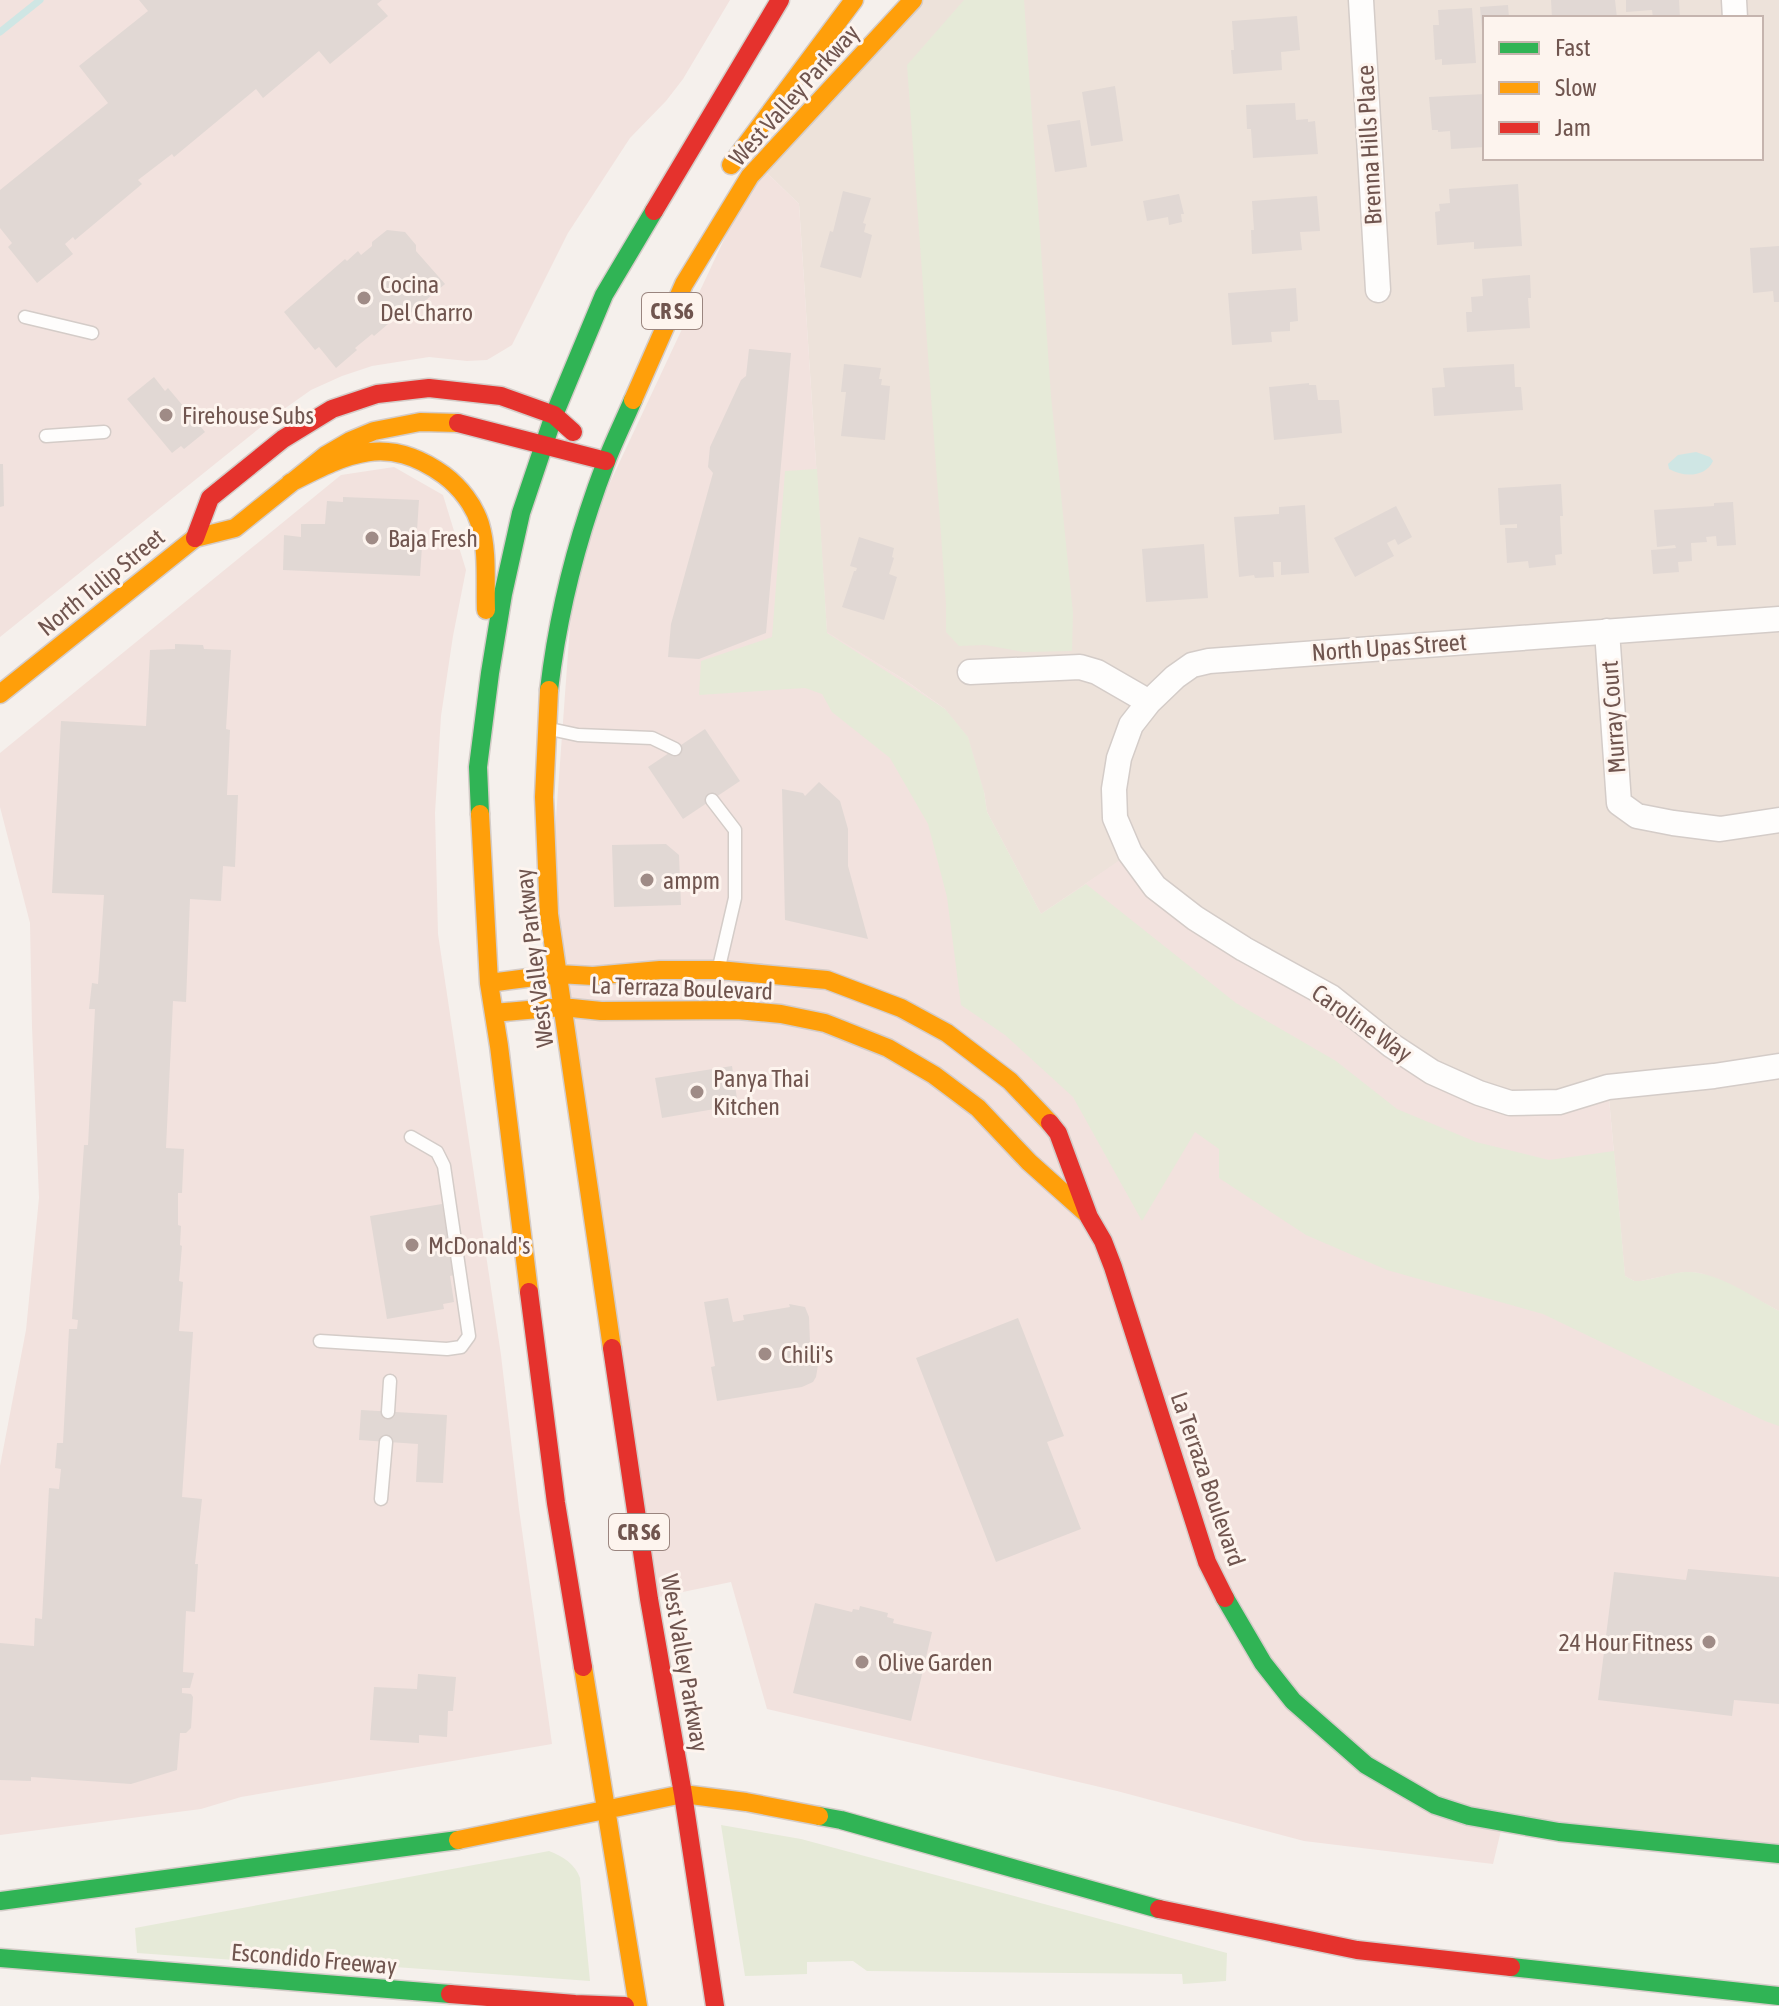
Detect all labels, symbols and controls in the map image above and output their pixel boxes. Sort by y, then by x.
legend [1483,16,1763,160]
street label: West Valley Parkway [724,19,864,171]
text: Fast [1555,34,1591,61]
street label: Brenna Hills Place [1351,64,1387,226]
text: Slow [1555,74,1597,101]
text: Jam [1555,114,1591,141]
place label: Cocina Del Charro [380,271,473,326]
marker: Cocina Del Charro [355,289,373,307]
road number: CR S6 [642,293,702,329]
place label: Firehouse Subs [182,402,314,429]
marker: Firehouse Subs [157,406,175,424]
street label: North Tulip Street [33,523,169,641]
place label: Baja Fresh [388,525,478,552]
marker: Baja Fresh [363,529,381,547]
street label: North Upas Street [1311,628,1467,666]
street label: Murray Court [1596,660,1630,774]
street label: West Valley Parkway [510,867,558,1049]
place label: ampm [663,867,720,894]
marker: ampm [638,871,656,889]
street label: La Terraza Boulevard [591,971,773,1005]
street label: Caroline Way [1307,979,1417,1067]
place label: Panya Thai Kitchen [713,1065,810,1120]
marker: Panya Thai Kitchen [688,1083,706,1101]
place label: McDonald's [428,1232,530,1259]
marker: McDonald's [403,1236,421,1254]
place label: Chili's [781,1341,833,1368]
marker: Chili's [756,1345,774,1363]
street label: La Terraza Boulevard [1166,1389,1250,1569]
road number: CR S6 [609,1514,669,1550]
street label: West Valley Parkway [656,1572,714,1754]
place label: 24 Hour Fitness [1558,1629,1693,1656]
marker: 24 Hour Fitness [1700,1633,1718,1651]
place label: Olive Garden [878,1649,993,1676]
marker: Olive Garden [853,1653,871,1671]
street label: Escondido Freeway [230,1938,398,1980]

